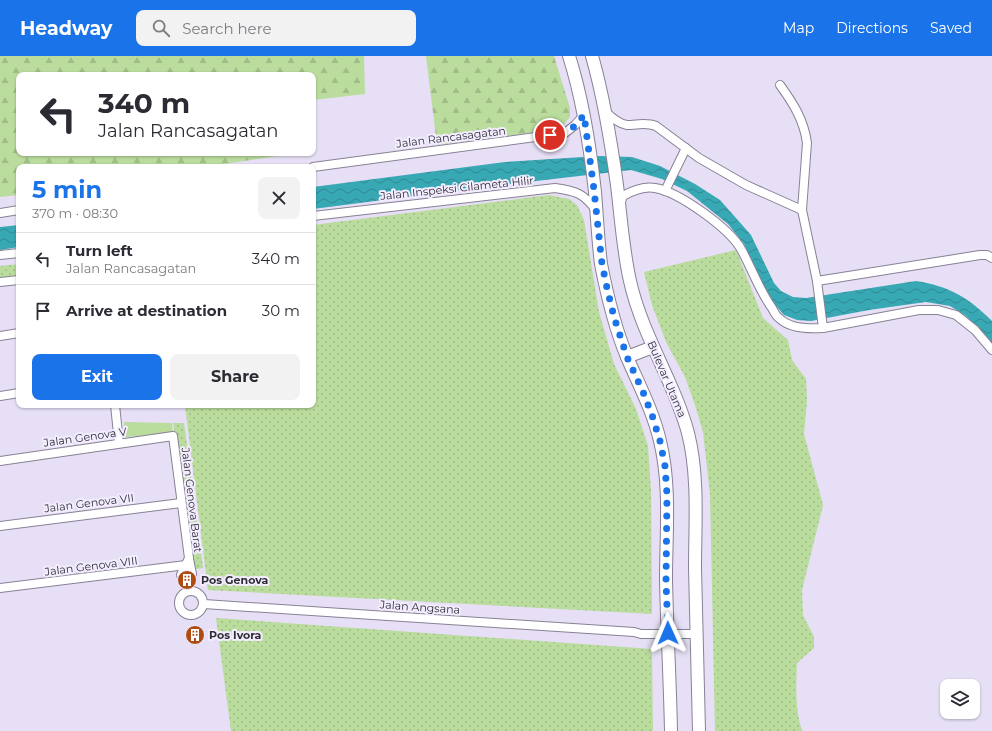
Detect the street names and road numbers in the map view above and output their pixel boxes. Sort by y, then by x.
street label: Jalan Rancasagatan [394,123,507,151]
street label: Jalan Inspeksi Cilameta Hilir [379,173,534,203]
street label: Bulevar Utama [644,338,690,420]
street label: Jalan Genova V [41,424,128,450]
street label: Jalan Genova Barat [178,446,205,554]
street label: Jalan Genova VII [42,491,135,516]
street label: Jalan Genova VIII [43,553,138,579]
street label: Jalan Angsana [378,597,461,617]

